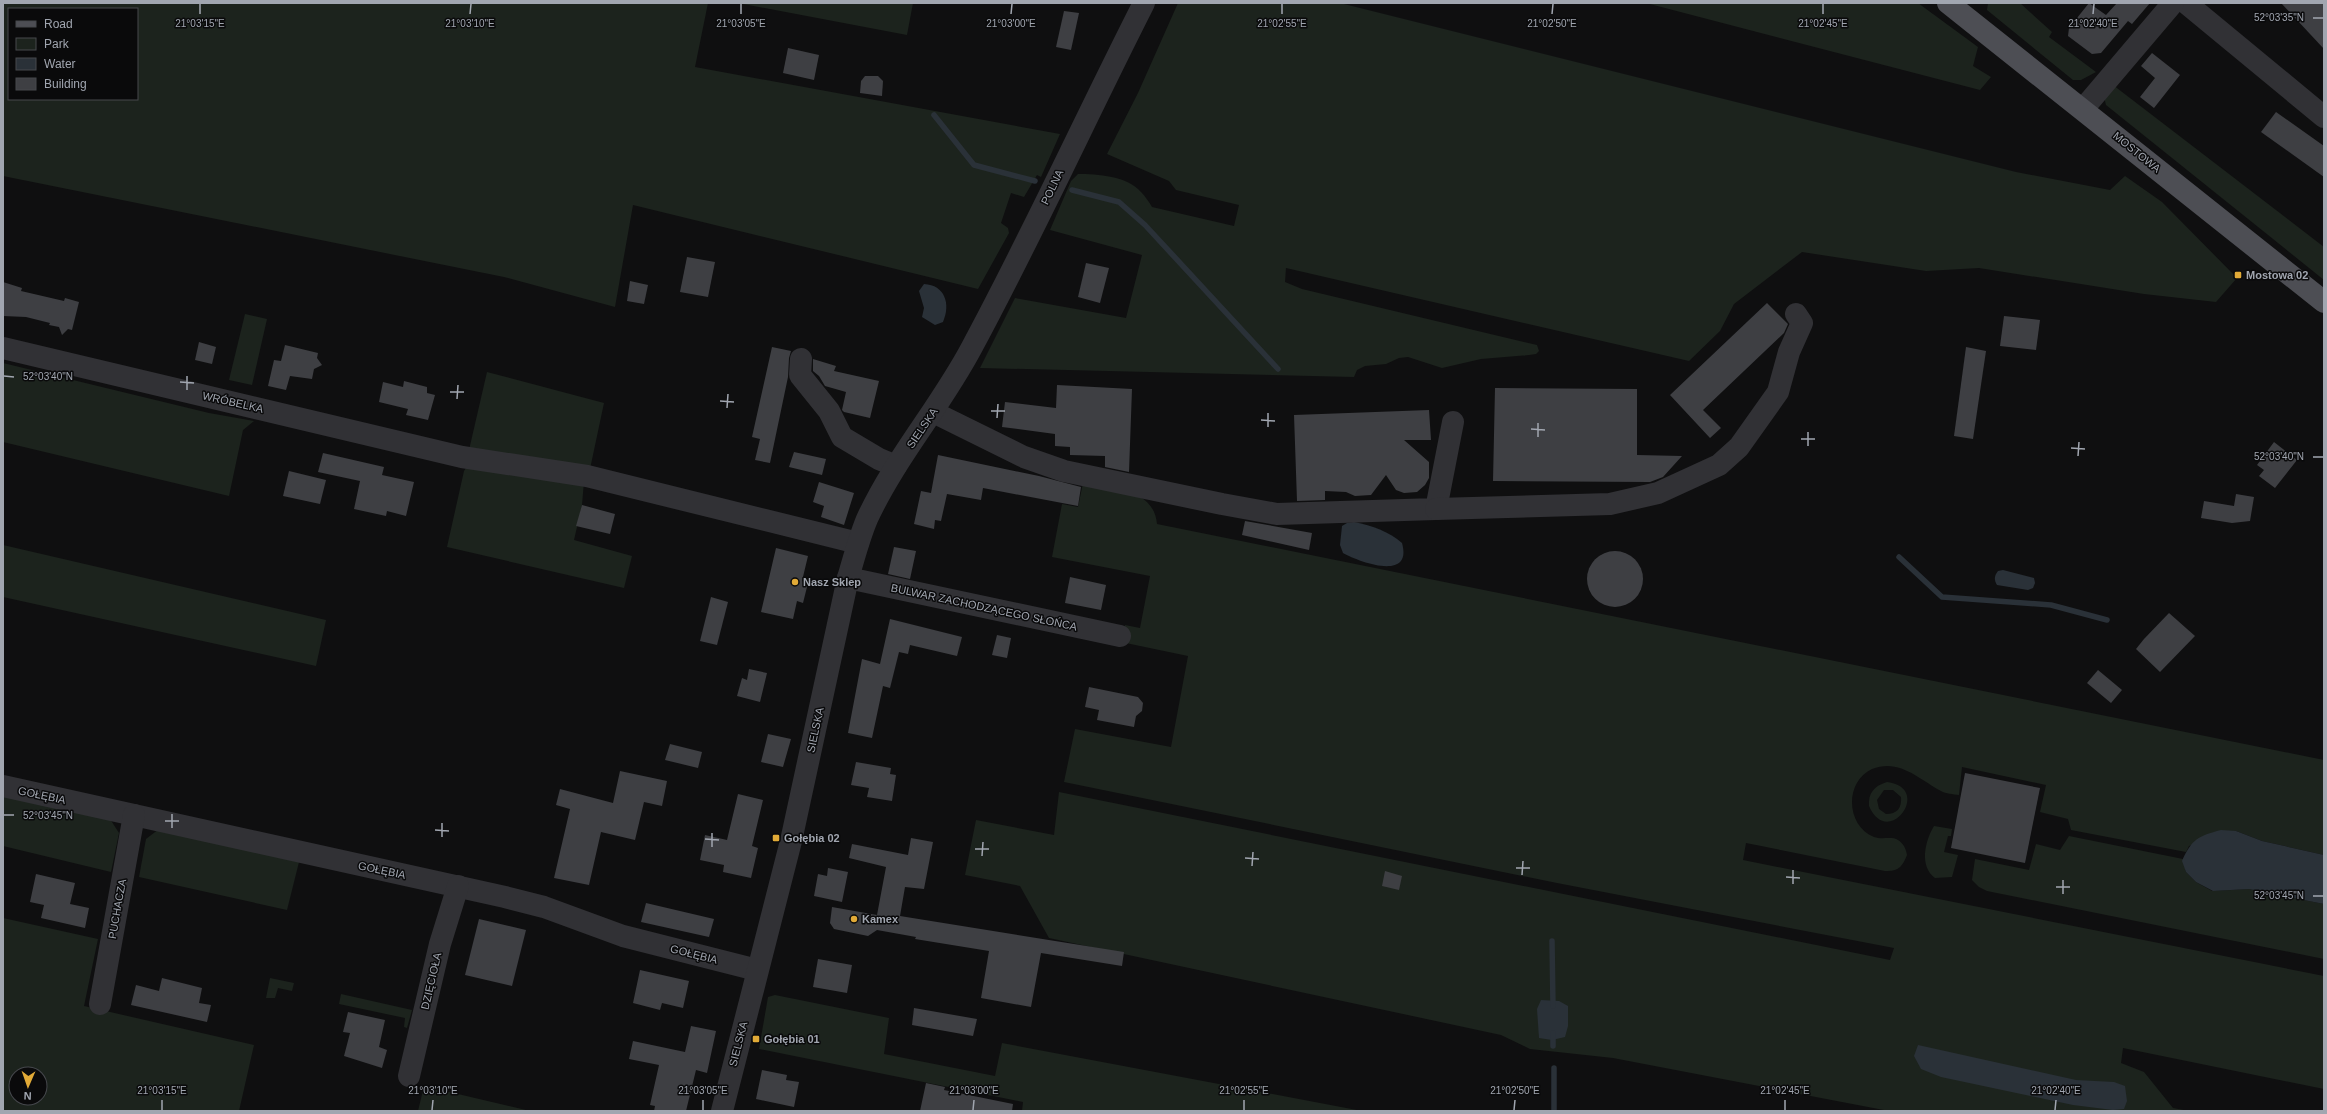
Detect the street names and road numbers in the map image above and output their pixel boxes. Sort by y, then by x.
street label: MOSTOWA [2111,129,2164,175]
street label: POLNA [1038,167,1066,206]
street label: WRÓBELKA [201,389,265,415]
street label: SIELSKA [904,405,940,450]
street label: BULWAR ZACHODZĄCEGO SŁOŃCA [890,581,1079,633]
street label: SIELSKA [804,706,826,754]
street label: GOŁĘBIA [17,784,68,806]
street label: GOŁĘBIA [357,859,408,881]
street label: PUCHACZA [106,878,128,940]
street label: GOŁĘBIA [669,942,720,966]
street label: DZIĘCIOŁA [419,951,444,1011]
street label: SIELSKA [727,1020,750,1068]

